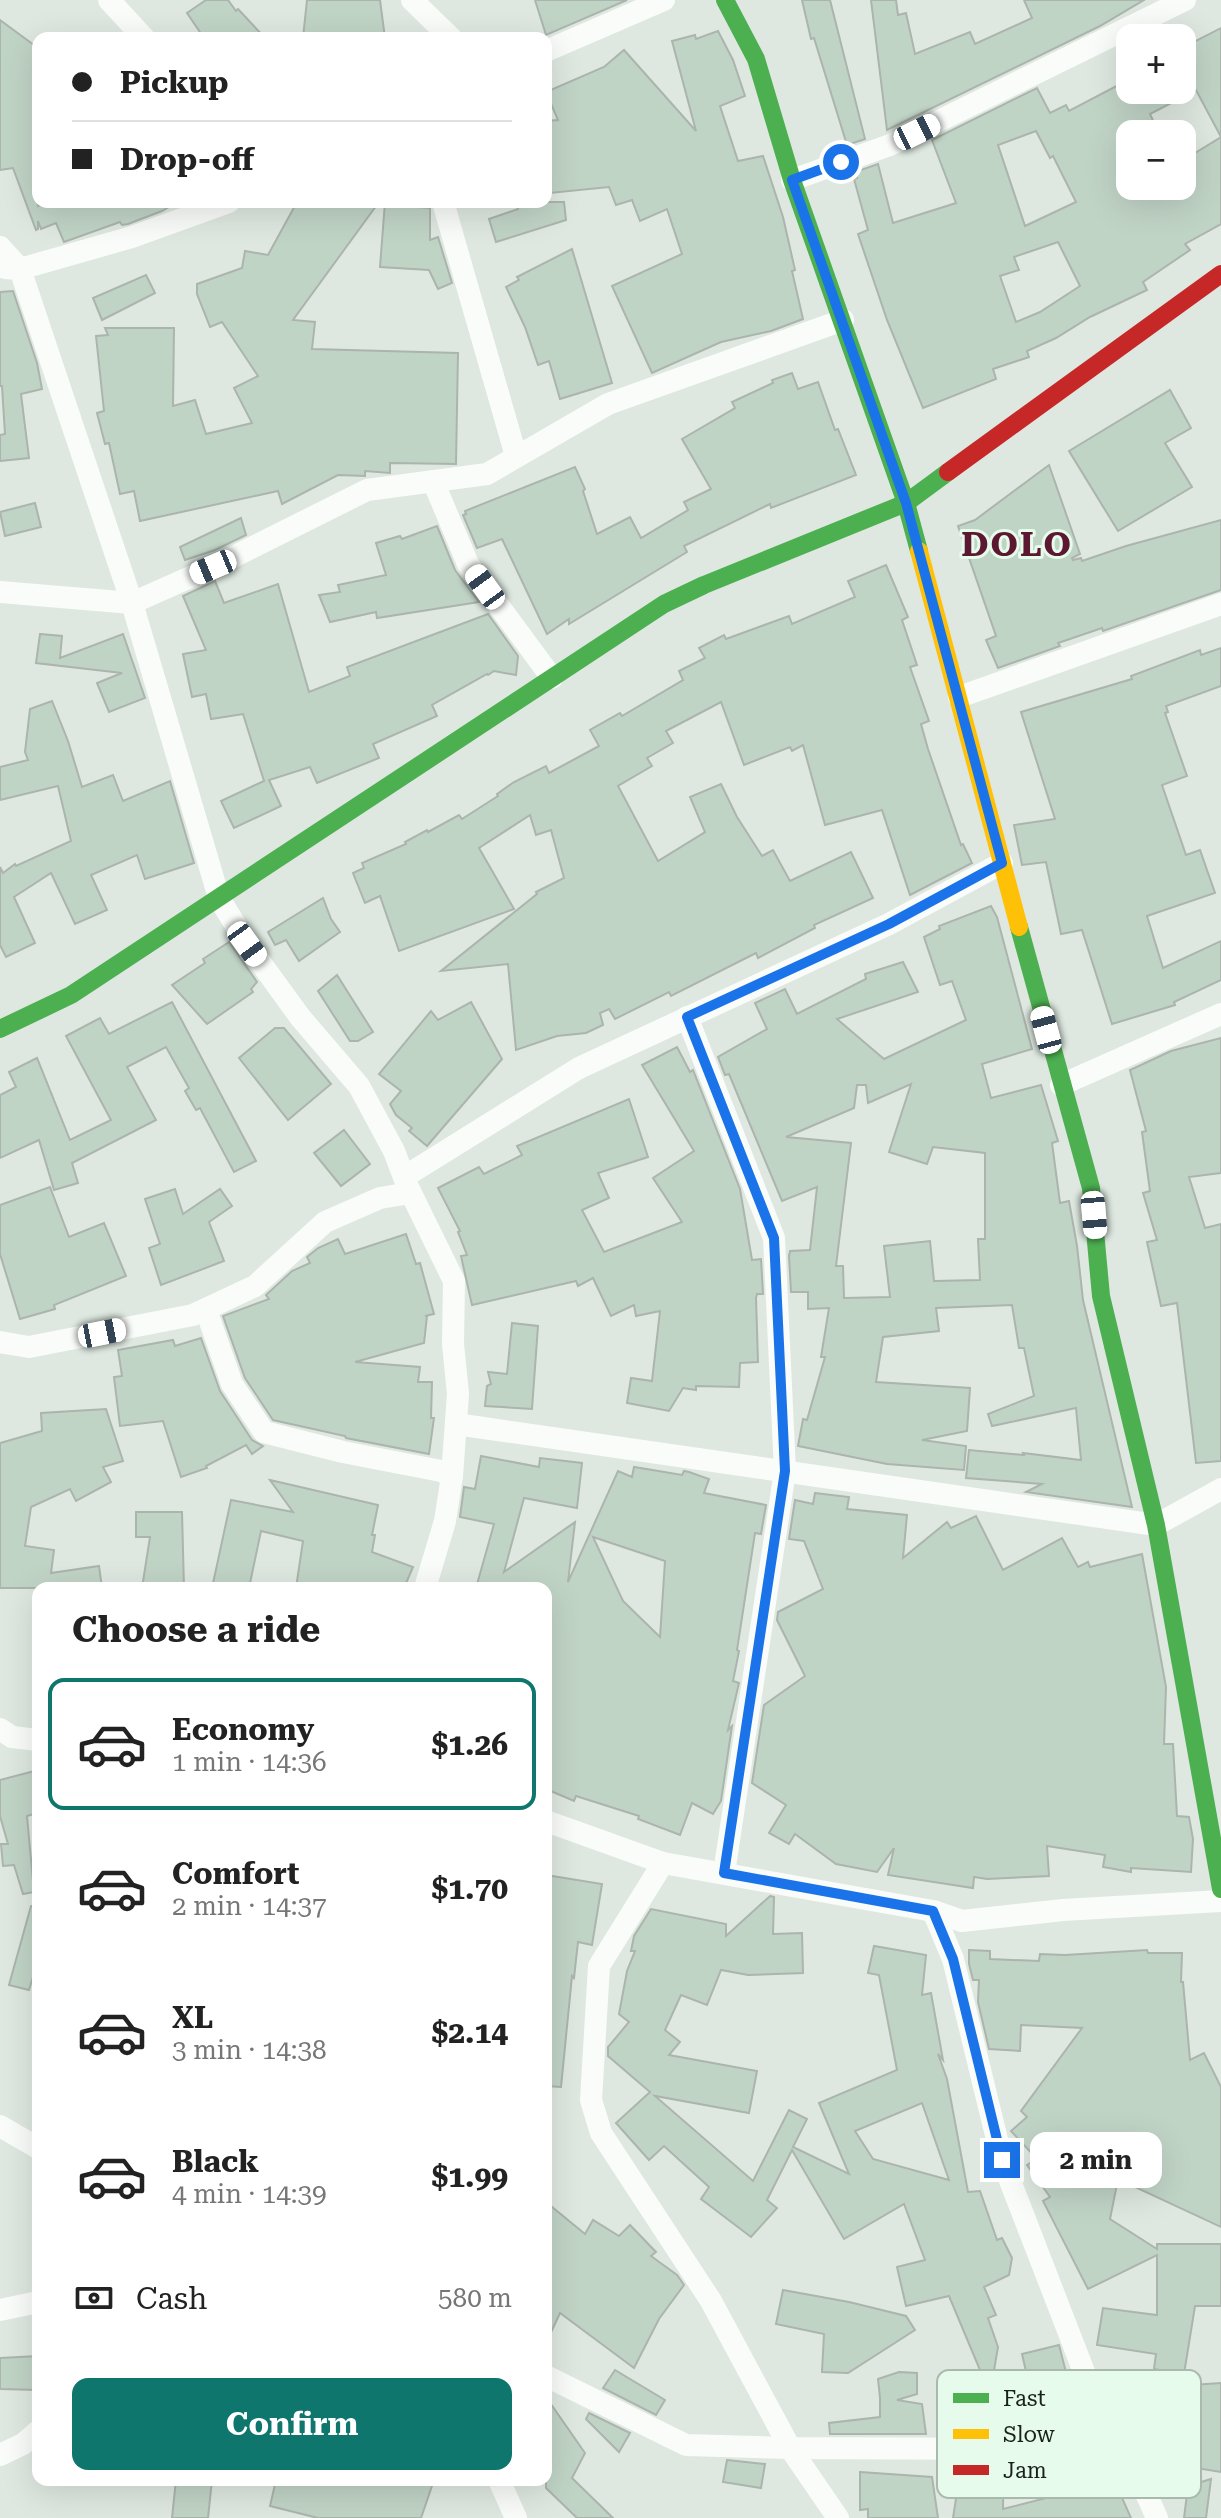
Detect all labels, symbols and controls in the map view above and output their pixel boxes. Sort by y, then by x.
map controls [1116,24,1196,200]
button: + [1116,24,1196,104]
text: Pickup [120,65,228,100]
car [890,111,944,153]
button: − [1116,120,1196,200]
text: Drop-off [120,142,254,177]
route start [823,144,859,180]
district label: DOLO [961,524,1073,564]
car [186,547,240,587]
car [461,561,509,613]
car [223,918,271,970]
car [1028,1004,1064,1056]
car [1080,1190,1108,1240]
car [76,1317,128,1349]
text: Choose a ride [72,1609,320,1651]
icon: car [76,1708,148,1780]
text: Economy [172,1712,314,1747]
text: $1.26 [431,1727,508,1762]
text: 1 min · 14:36 [172,1747,327,1777]
icon: car [76,1852,148,1924]
text: Comfort [172,1856,299,1891]
text: $1.70 [431,1871,508,1906]
text: 2 min · 14:37 [172,1891,327,1921]
icon: car [76,1996,148,2068]
text: XL [172,2000,213,2035]
text: $2.14 [431,2015,508,2050]
text: 3 min · 14:38 [172,2035,327,2065]
callout: 2 min [1030,2132,1162,2188]
icon: car [76,2140,148,2212]
route end [984,2142,1020,2178]
text: Black [172,2144,259,2179]
text: 2 min [1060,2145,1132,2175]
text: $1.99 [431,2159,508,2194]
text: 4 min · 14:39 [172,2179,327,2209]
icon: cash [72,2276,116,2320]
text: Cash [136,2281,207,2316]
text: 580 m [438,2283,512,2313]
legend [937,2370,1201,2498]
button: Confirm [72,2378,512,2470]
text: Fast [1003,2386,1046,2411]
text: Slow [1003,2422,1056,2447]
text: Jam [1003,2458,1047,2483]

